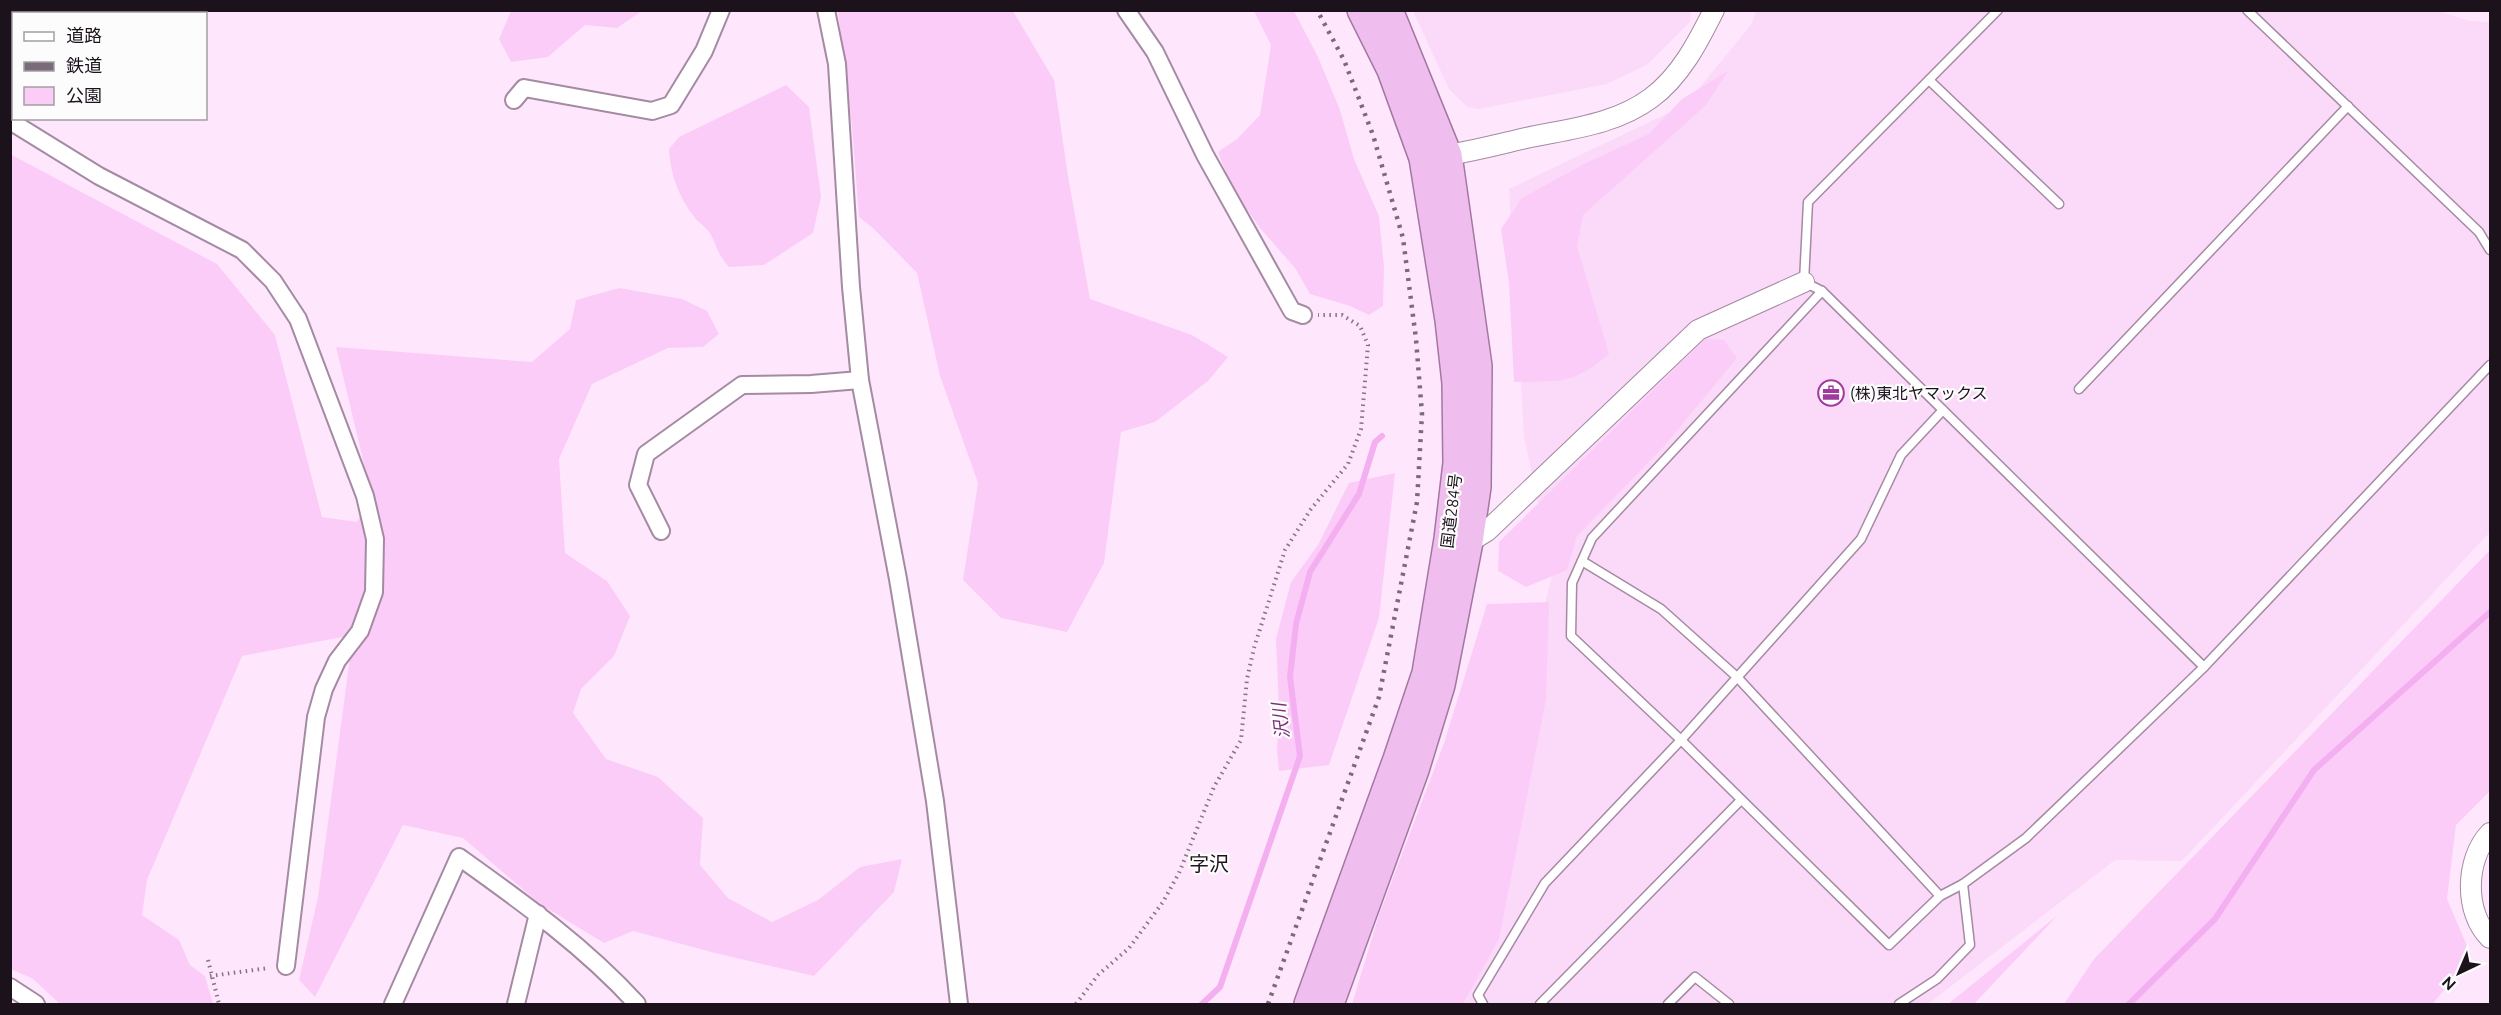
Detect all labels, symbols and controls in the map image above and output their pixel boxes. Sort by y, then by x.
legend [12,12,207,120]
text: 道路 [66,25,102,45]
text: 鉄道 [66,55,102,75]
text: 公園 [66,85,102,105]
office icon: (株)東北ヤマックス [1816,378,1846,408]
place label: (株)東北ヤマックス [1850,384,1988,403]
street label: 国道284号 [1437,473,1465,549]
water label: 沢川 [1268,700,1292,740]
district label: 字沢 [1189,852,1229,875]
north arrow [2429,943,2489,1003]
text: N [2438,973,2459,994]

